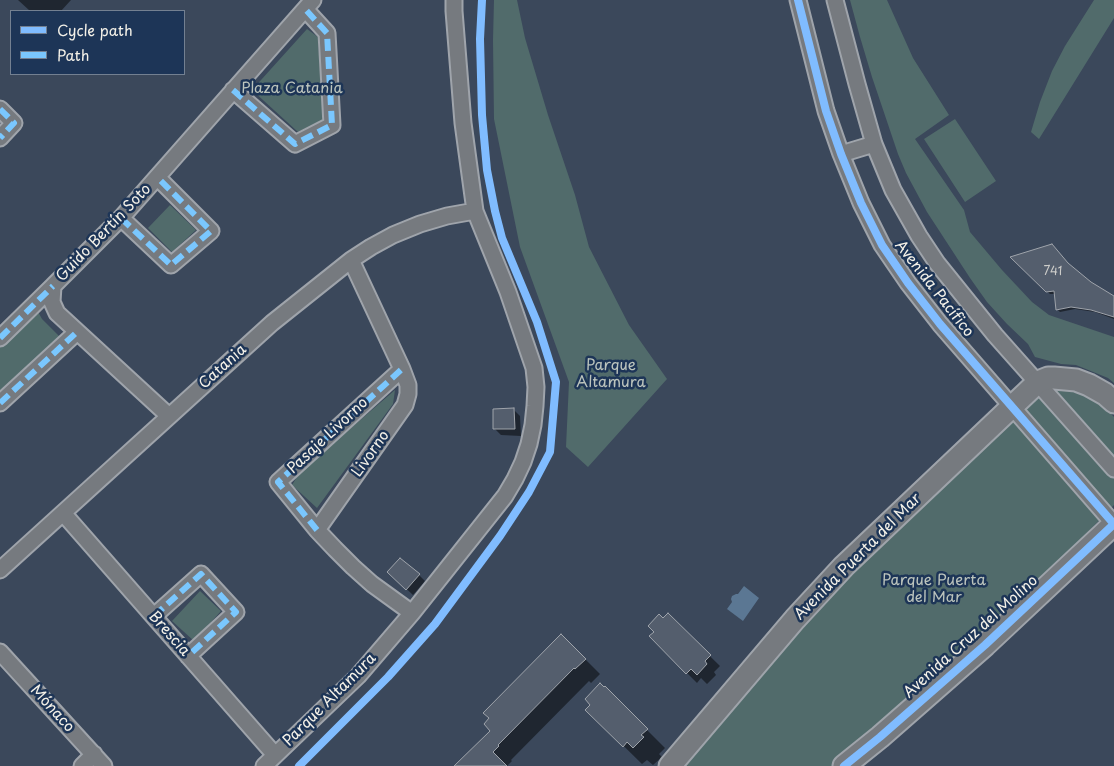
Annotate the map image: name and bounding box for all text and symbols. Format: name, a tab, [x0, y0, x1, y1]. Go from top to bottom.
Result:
legend	[10, 10, 185, 75]
text: Cycle path	[57, 18, 133, 41]
text: Path	[57, 43, 89, 66]
park label: Plaza Catania	[241, 80, 343, 98]
street label: Guido Bertín Soto	[53, 180, 155, 286]
street label: Avenida Pacífico	[891, 237, 977, 341]
house number: 741	[1044, 265, 1062, 279]
street label: Catania	[195, 341, 251, 393]
park label: Parque Altamura	[576, 357, 646, 392]
street label: Pasaje Livorno	[284, 394, 372, 478]
street label: Livorno	[349, 427, 393, 481]
street label: Avenida Puerta del Mar	[791, 490, 925, 624]
park label: Parque Puerta del Mar	[882, 572, 986, 607]
street label: Avenida Cruz del Molino	[900, 572, 1042, 702]
street label: Brescia	[145, 608, 193, 660]
street label: Parque Altamura	[280, 650, 380, 750]
street label: Mónaco	[26, 682, 78, 736]

